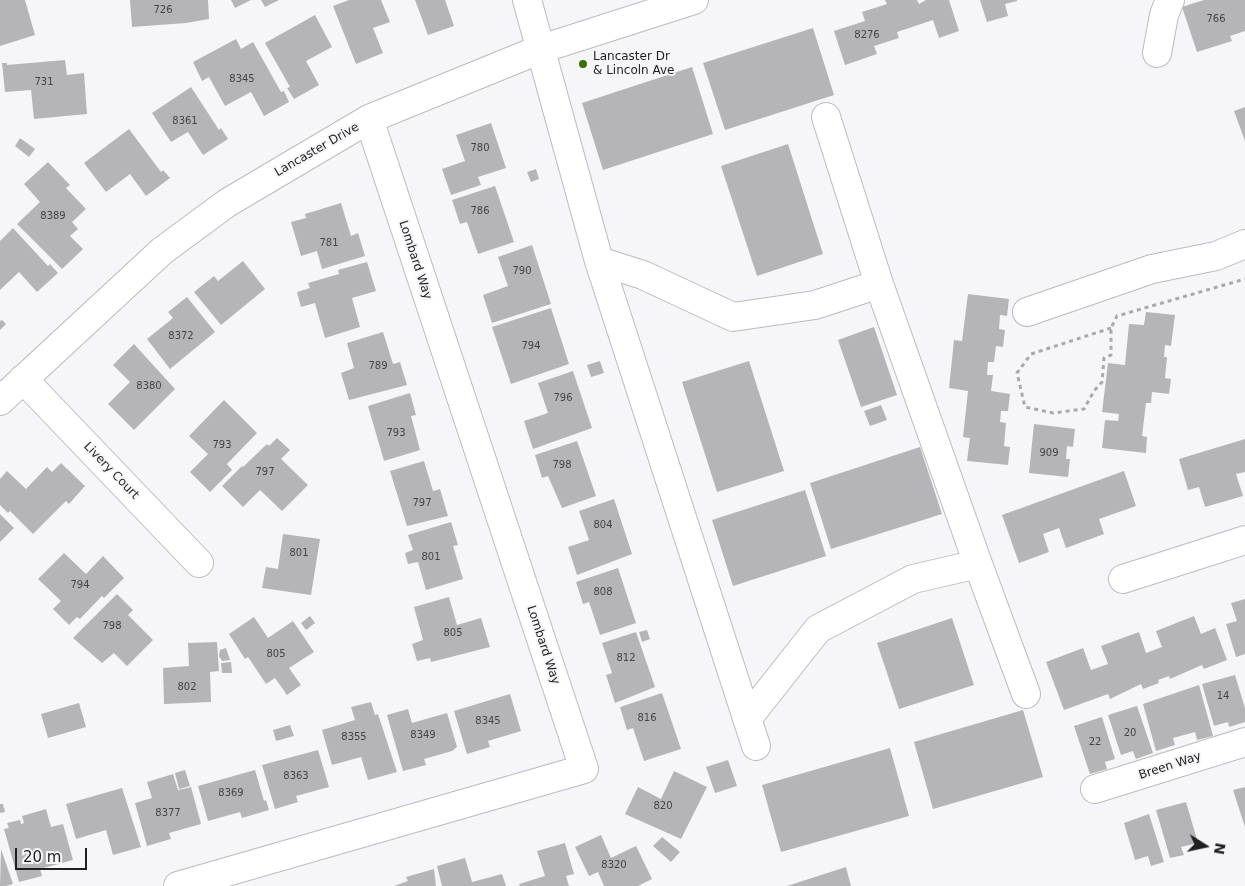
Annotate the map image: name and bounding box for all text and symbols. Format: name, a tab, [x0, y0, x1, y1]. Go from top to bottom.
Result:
house number: 726	[153, 4, 173, 16]
house number: 766	[1206, 13, 1226, 25]
house number: 8276	[854, 29, 880, 41]
place label: Lancaster Dr & Lincoln Ave	[593, 50, 674, 78]
marker: Lancaster Dr & Lincoln Ave	[577, 58, 589, 70]
house number: 8345	[229, 73, 255, 85]
house number: 731	[34, 76, 54, 88]
house number: 8361	[172, 115, 198, 127]
street label: Lancaster Drive	[272, 120, 362, 180]
house number: 780	[470, 142, 490, 154]
house number: 786	[470, 205, 490, 217]
house number: 8389	[40, 210, 66, 222]
street label: Lombard Way	[395, 219, 435, 301]
house number: 781	[319, 237, 339, 249]
house number: 790	[512, 265, 532, 277]
house number: 8372	[168, 330, 194, 342]
house number: 794	[521, 340, 541, 352]
house number: 789	[368, 360, 388, 372]
house number: 8380	[136, 380, 162, 392]
house number: 796	[553, 392, 573, 404]
house number: 793	[386, 427, 406, 439]
house number: 793	[212, 439, 232, 451]
street label: Livery Court	[80, 440, 142, 502]
house number: 909	[1039, 447, 1059, 459]
house number: 798	[552, 459, 572, 471]
house number: 797	[255, 466, 275, 478]
house number: 797	[412, 497, 432, 509]
house number: 804	[593, 519, 613, 531]
house number: 801	[289, 547, 309, 559]
house number: 801	[421, 551, 441, 563]
house number: 794	[70, 579, 90, 591]
house number: 808	[593, 586, 613, 598]
street label: Lombard Way	[523, 604, 563, 686]
house number: 798	[102, 620, 122, 632]
house number: 805	[443, 627, 463, 639]
house number: 805	[266, 648, 286, 660]
house number: 812	[616, 652, 636, 664]
house number: 802	[177, 681, 197, 693]
house number: 14	[1217, 690, 1229, 702]
house number: 816	[637, 712, 657, 724]
house number: 8345	[475, 715, 501, 727]
house number: 20	[1124, 727, 1136, 739]
house number: 8349	[410, 729, 436, 741]
house number: 8355	[341, 731, 367, 743]
house number: 22	[1089, 736, 1101, 748]
street label: Breen Way	[1137, 749, 1203, 783]
house number: 8363	[283, 770, 309, 782]
house number: 8369	[218, 787, 244, 799]
house number: 820	[653, 800, 673, 812]
house number: 8377	[155, 807, 181, 819]
north arrow	[1180, 821, 1230, 871]
scale bar	[18, 838, 90, 870]
text: N	[1211, 841, 1229, 856]
text: 20 m	[23, 848, 61, 866]
house number: 8320	[601, 859, 627, 871]

